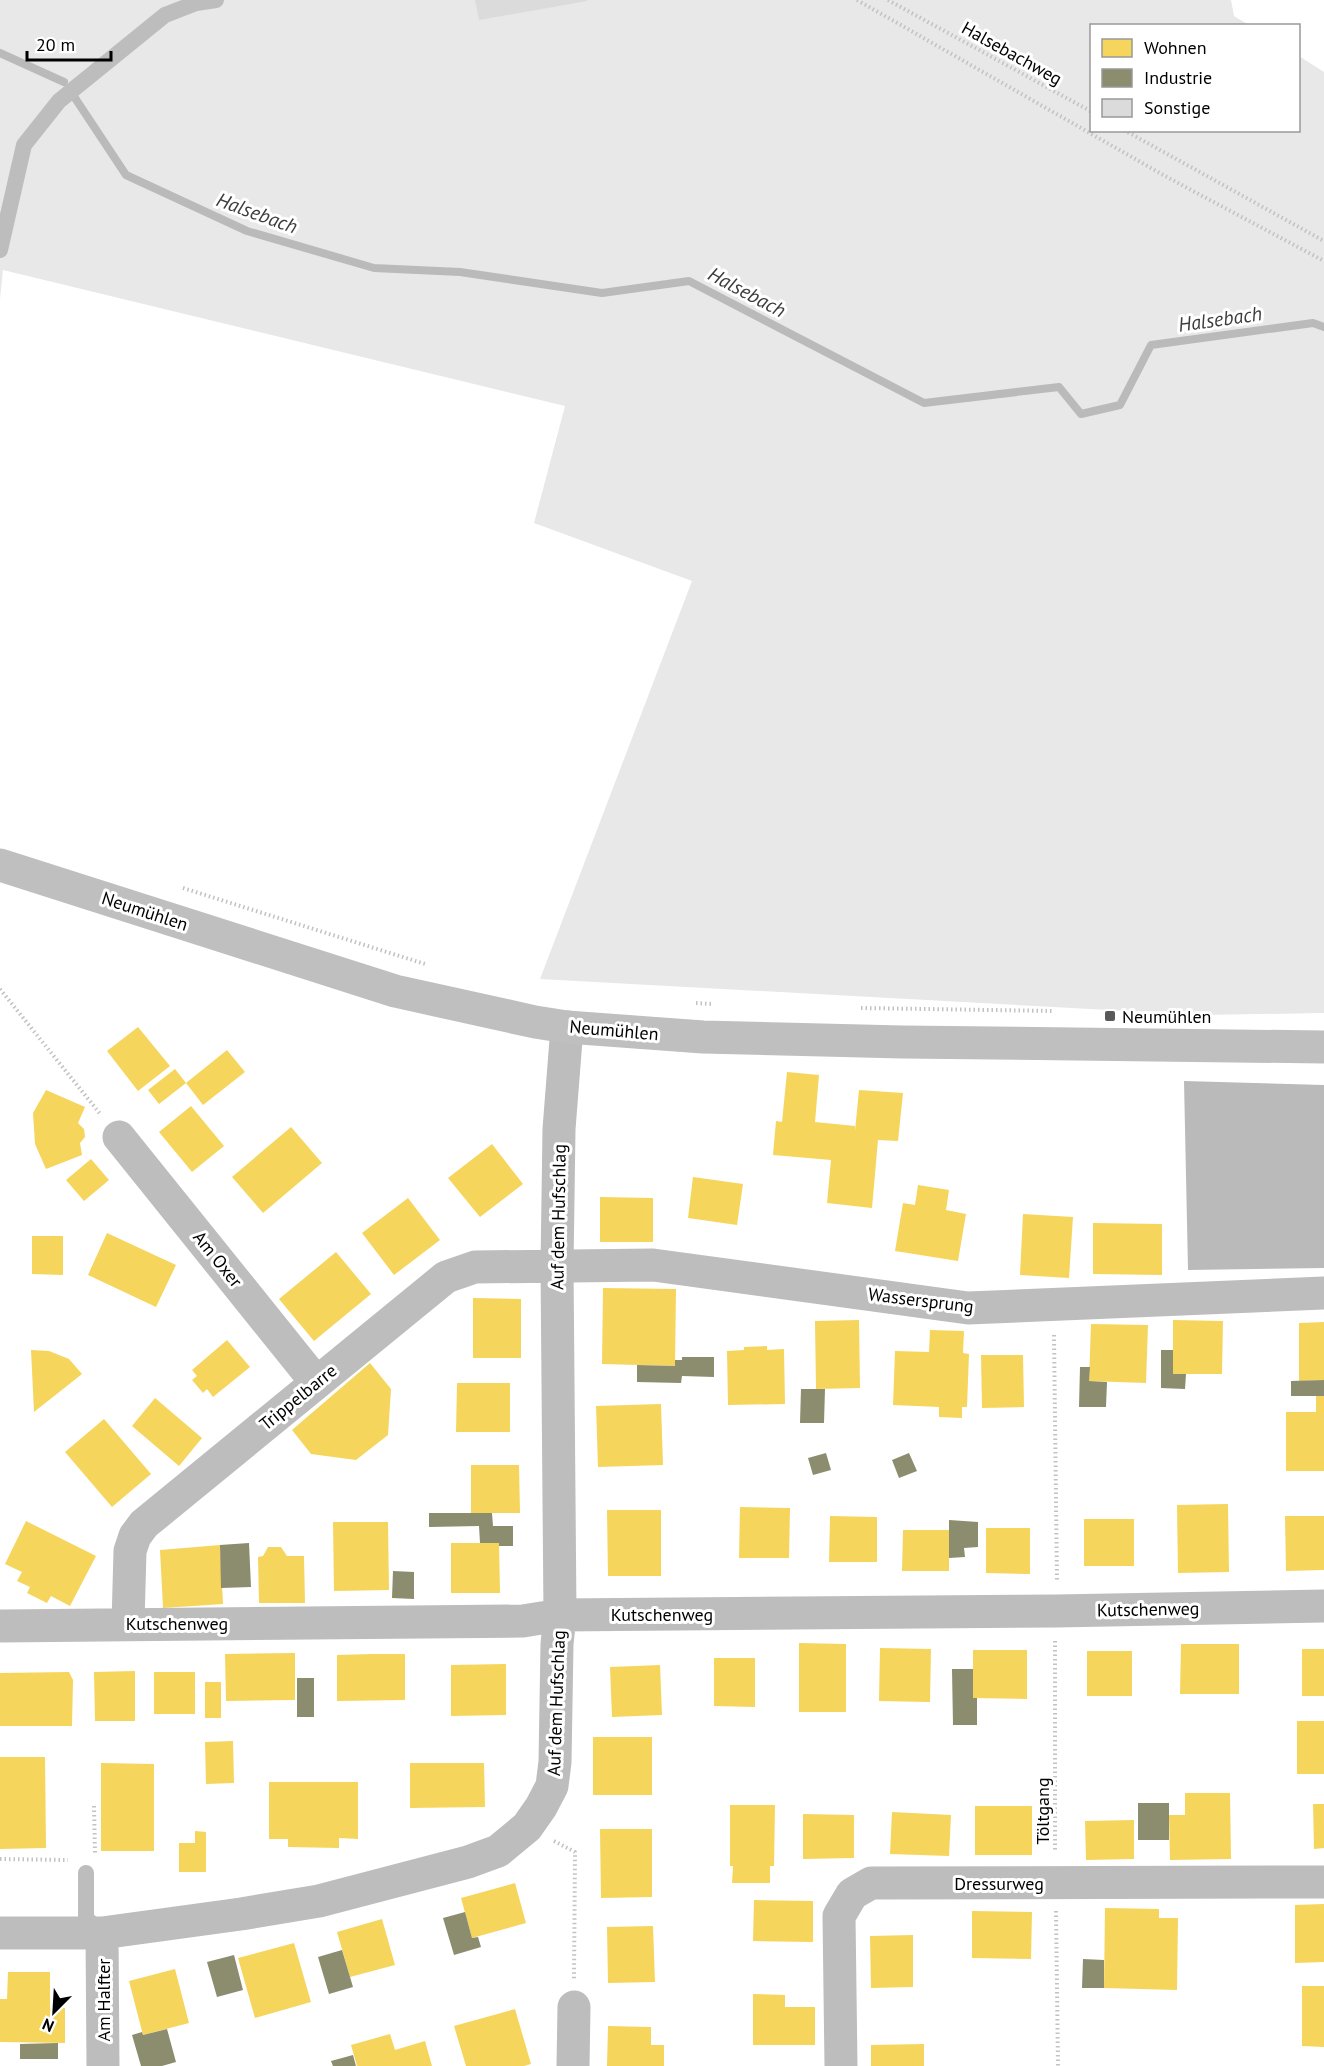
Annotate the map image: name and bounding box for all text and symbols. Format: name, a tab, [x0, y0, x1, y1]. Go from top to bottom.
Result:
street label: Halsebachweg	[958, 16, 1066, 90]
scale bar	[27, 24, 111, 62]
legend	[1090, 24, 1300, 132]
text: 20 m	[36, 33, 75, 56]
text: Wohnen	[1144, 36, 1206, 59]
text: Industrie	[1144, 66, 1212, 89]
text: Sonstige	[1144, 96, 1210, 119]
water label: Halsebach	[213, 186, 301, 240]
water label: Halsebach	[704, 261, 790, 323]
water label: Halsebach	[1176, 300, 1264, 338]
street label: Neumühlen	[99, 886, 191, 936]
place label: Neumühlen	[1122, 1005, 1211, 1028]
marker: Neumühlen	[1103, 1009, 1117, 1023]
street label: Neumühlen	[568, 1015, 660, 1045]
street label: Auf dem Hufschlag	[545, 1144, 571, 1290]
street label: Am Oxer	[188, 1226, 248, 1292]
street label: Wassersprung	[867, 1282, 975, 1318]
street label: Trippelbarre	[255, 1359, 341, 1435]
street label: Kutschenweg	[1097, 1597, 1199, 1621]
street label: Kutschenweg	[611, 1603, 713, 1626]
street label: Kutschenweg	[126, 1612, 228, 1635]
street label: Auf dem Hufschlag	[542, 1630, 570, 1776]
street label: Töltgang	[1031, 1777, 1054, 1845]
street label: Dressurweg	[954, 1872, 1044, 1895]
street label: Am Halfter	[92, 1959, 115, 2041]
north arrow	[24, 1982, 84, 2042]
text: N	[39, 2014, 57, 2037]

